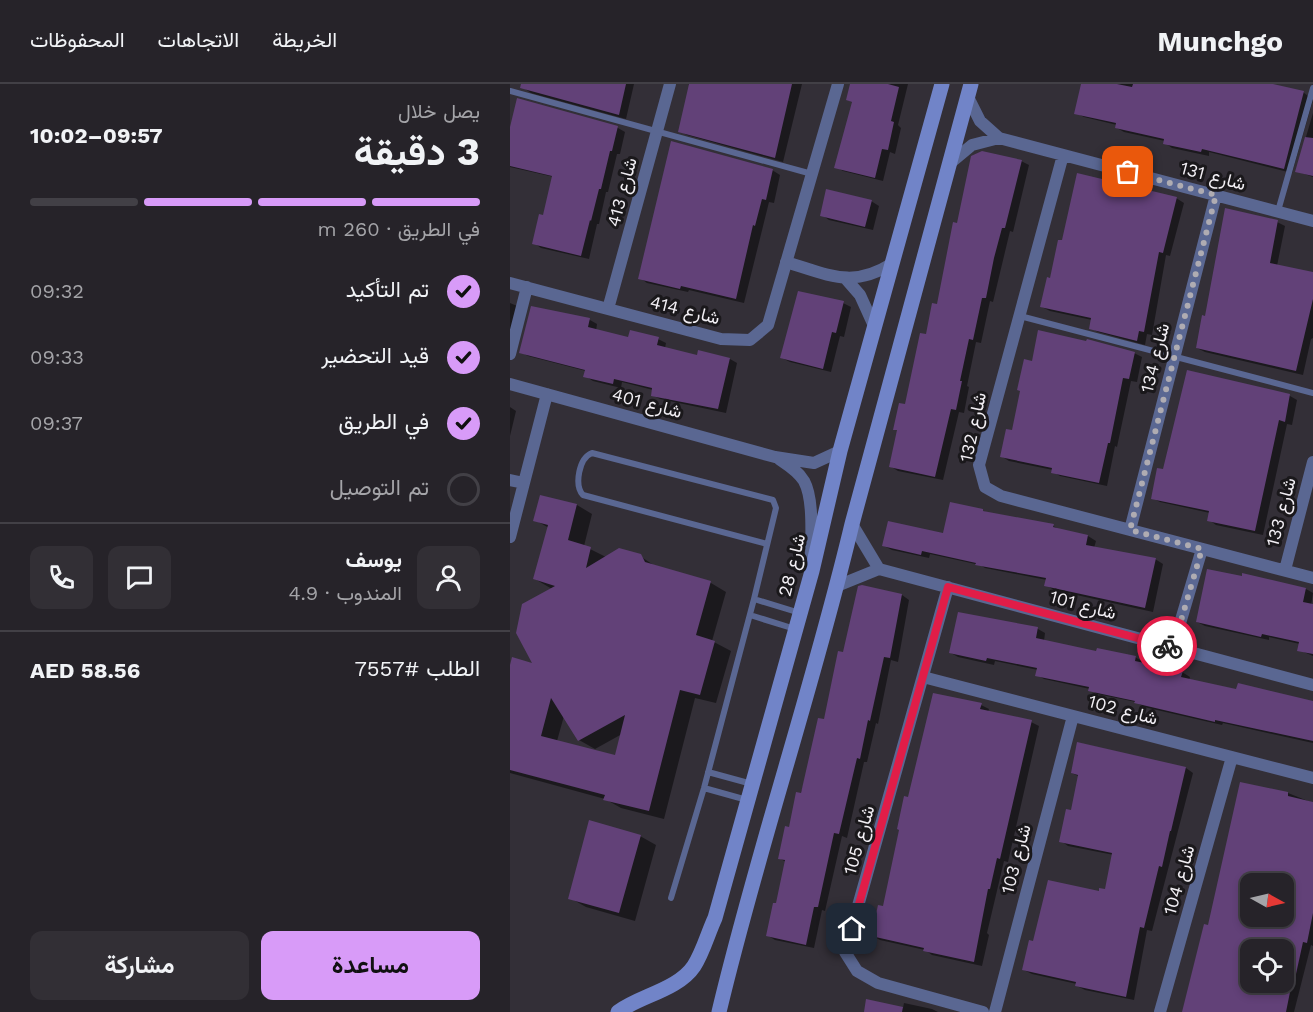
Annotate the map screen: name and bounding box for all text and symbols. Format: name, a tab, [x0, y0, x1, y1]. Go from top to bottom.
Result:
text: Munchgo	[1157, 25, 1283, 58]
text: المحفوظات	[30, 27, 125, 52]
text: الاتجاهات	[158, 27, 239, 52]
text: الخريطة	[272, 27, 337, 52]
text: يصل خلال	[398, 99, 480, 123]
text: 09:57–10:02	[30, 123, 163, 148]
text: 3 دقيقة	[354, 129, 480, 174]
pin	[1102, 146, 1153, 197]
street label: شارع 413	[602, 155, 643, 229]
icon: bag	[1111, 155, 1144, 188]
street label: شارع 131	[1178, 157, 1248, 196]
text: في الطريق · 260 m	[317, 217, 480, 241]
icon: check	[447, 275, 480, 308]
text: تم التأكيد	[346, 277, 429, 302]
text: 09:32	[30, 279, 84, 303]
street label: شارع 414	[648, 291, 722, 330]
street label: شارع 134	[1136, 321, 1175, 395]
icon: check	[447, 341, 480, 374]
text: قيد التحضير	[321, 343, 429, 368]
text: 09:33	[30, 345, 84, 369]
street label: شارع 401	[609, 383, 684, 424]
street label: شارع 132	[955, 390, 992, 464]
icon: check	[447, 407, 480, 440]
text: في الطريق	[339, 409, 429, 434]
text: 09:37	[30, 411, 83, 435]
text: تم التوصيل	[330, 475, 429, 500]
street label: شارع 133	[1261, 475, 1302, 549]
street label: شارع 28	[774, 531, 811, 599]
button: phone	[30, 546, 93, 609]
button: chat	[108, 546, 171, 609]
button: person	[417, 546, 480, 609]
text: يوسف	[346, 547, 402, 572]
text: المندوب · 4.9	[289, 581, 402, 605]
street label: شارع 101	[1047, 586, 1118, 625]
courier	[1137, 616, 1197, 676]
icon: bike	[1151, 630, 1184, 663]
text: الطلب #7557	[354, 656, 480, 681]
text: AED 58.56	[30, 658, 140, 683]
street label: شارع 102	[1086, 690, 1160, 731]
street label: شارع 105	[839, 803, 880, 877]
street label: شارع 103	[996, 822, 1037, 896]
street label: شارع 104	[1159, 843, 1200, 918]
north arrow	[1240, 873, 1294, 927]
map controls	[1240, 873, 1294, 993]
pin	[826, 903, 877, 954]
icon: home	[835, 912, 868, 945]
button: مشاركة	[30, 931, 249, 1000]
button: مساعدة	[261, 931, 480, 1000]
button: locate	[1240, 939, 1294, 993]

